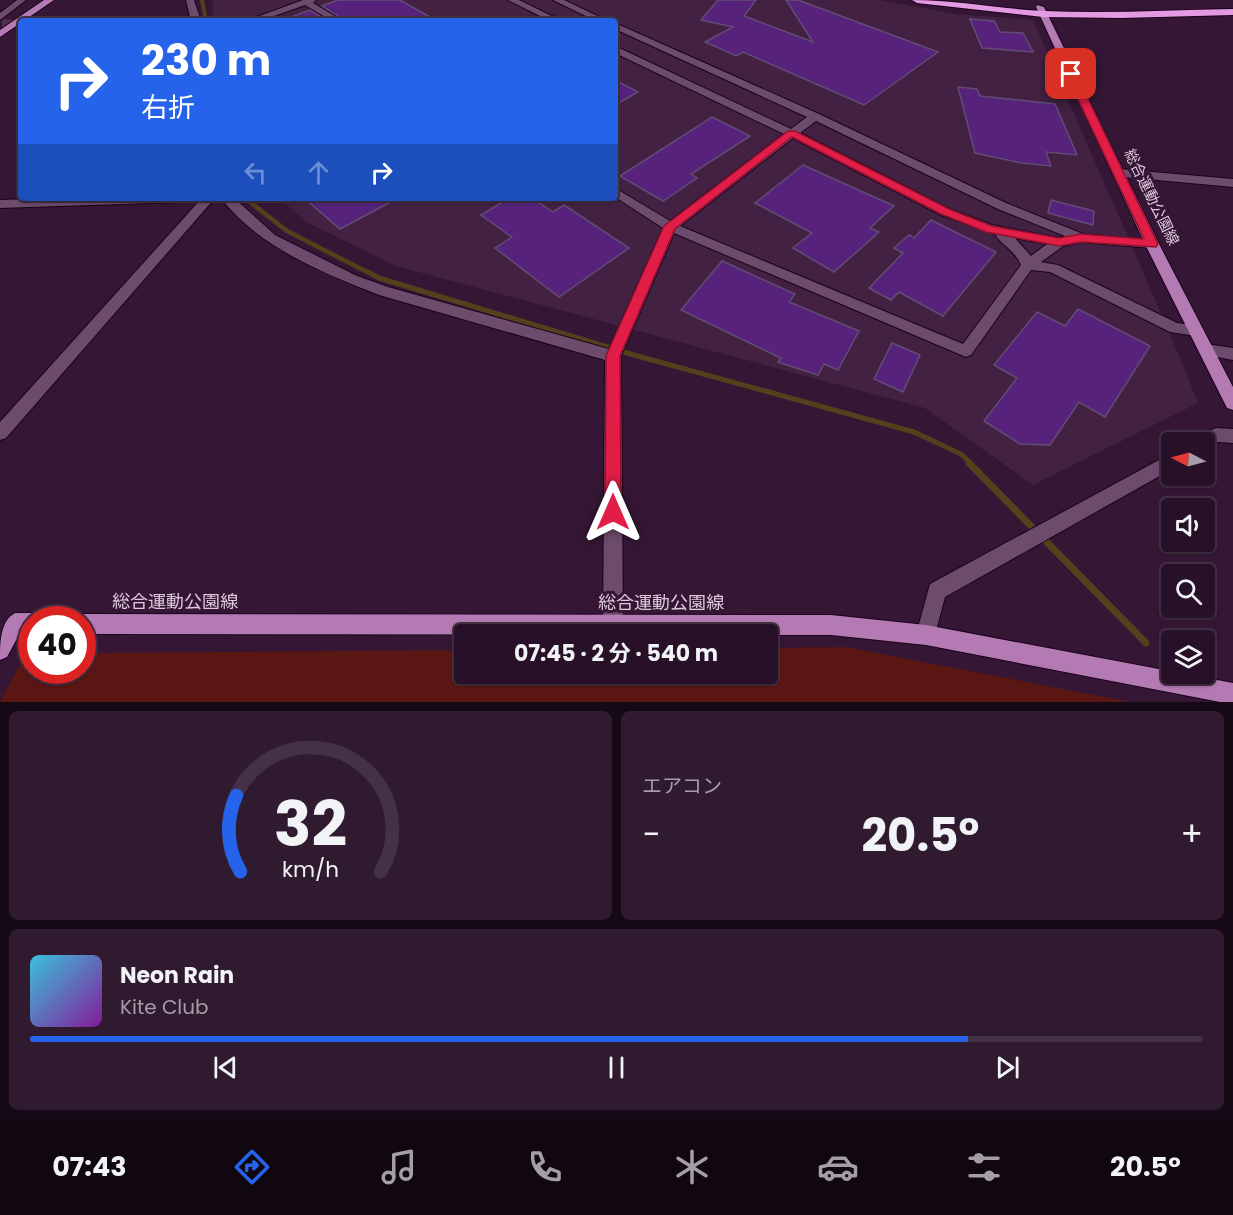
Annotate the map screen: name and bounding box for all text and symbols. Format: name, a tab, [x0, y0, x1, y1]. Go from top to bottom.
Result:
text: 230 m	[141, 31, 271, 90]
icon: right	[42, 42, 120, 120]
pin	[1045, 48, 1096, 99]
icon: arrive	[1054, 57, 1087, 90]
text: 右折	[141, 89, 195, 126]
street label: 総合運動公園線	[1120, 145, 1184, 249]
icon: left	[239, 156, 272, 189]
icon: ahead	[302, 156, 335, 189]
icon: right	[365, 156, 398, 189]
north arrow	[1161, 432, 1215, 486]
map controls	[1161, 432, 1215, 684]
position arrow	[581, 480, 645, 544]
button: sound	[1161, 498, 1215, 552]
button: search	[1161, 564, 1215, 618]
street label: 総合運動公園線	[112, 589, 238, 614]
street label: 総合運動公園線	[598, 590, 724, 615]
speed limit sign: 40	[18, 606, 96, 684]
button: layers	[1161, 630, 1215, 684]
text: 07:45 · 2 分 · 540 m	[514, 638, 718, 669]
text: エアコン	[642, 772, 722, 800]
text: 32	[274, 780, 347, 868]
text: 20.5°	[861, 804, 979, 867]
text: −	[642, 811, 660, 858]
text: +	[1180, 811, 1203, 858]
text: km/h	[282, 855, 339, 886]
text: Neon Rain	[120, 960, 234, 991]
text: Kite Club	[120, 993, 209, 1021]
icon: previous	[209, 1051, 242, 1084]
icon: pause	[600, 1051, 633, 1084]
icon: next	[991, 1051, 1024, 1084]
icon: directions	[231, 1146, 273, 1188]
icon: music	[378, 1146, 420, 1188]
icon: phone	[524, 1146, 566, 1188]
icon: climate	[671, 1146, 713, 1188]
icon: car	[817, 1146, 859, 1188]
icon: filters	[963, 1146, 1005, 1188]
text: 07:43	[52, 1148, 127, 1185]
text: 20.5°	[1110, 1148, 1181, 1185]

